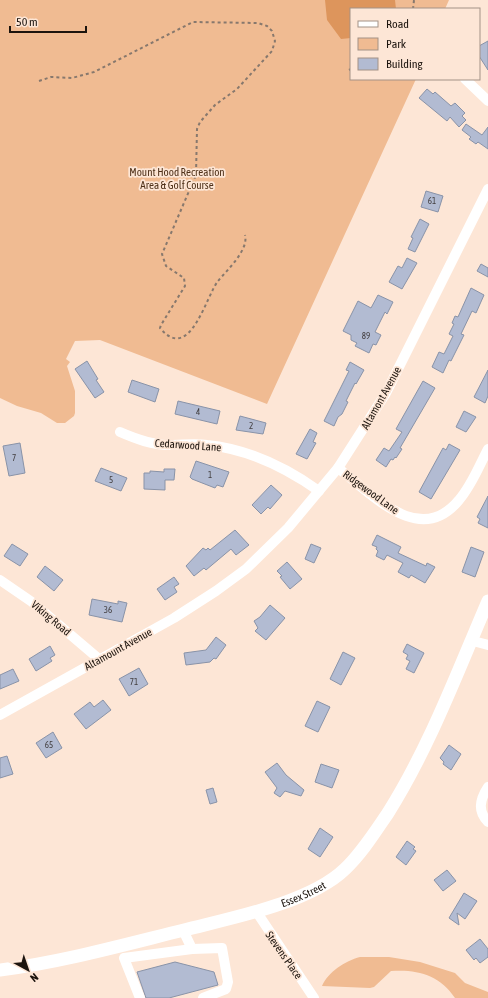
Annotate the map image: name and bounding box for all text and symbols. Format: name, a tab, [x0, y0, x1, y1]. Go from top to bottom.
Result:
scale bar	[10, 8, 86, 34]
legend	[350, 8, 480, 80]
text: 50 m	[16, 15, 38, 29]
text: Road	[386, 17, 409, 31]
text: Park	[386, 37, 407, 51]
text: Building	[386, 57, 424, 71]
park label: Mount Hood Recreation Area & Golf Course	[129, 166, 225, 191]
house number: 61	[428, 196, 436, 206]
house number: 89	[362, 331, 370, 341]
street label: Altamont Avenue	[359, 364, 403, 432]
house number: 4	[196, 407, 200, 417]
house number: 2	[249, 421, 253, 431]
street label: Cedarwood Lane	[154, 437, 222, 453]
house number: 7	[12, 453, 16, 463]
street label: Ridgewood Lane	[341, 468, 401, 516]
house number: 1	[208, 470, 212, 480]
house number: 5	[109, 475, 113, 485]
street label: Viking Road	[29, 598, 73, 638]
house number: 36	[104, 605, 112, 615]
street label: Altamount Avenue	[82, 625, 154, 673]
house number: 71	[130, 677, 138, 687]
house number: 65	[45, 740, 53, 750]
street label: Essex Street	[279, 879, 328, 909]
street label: Stevens Place	[263, 929, 305, 981]
north arrow	[8, 950, 48, 990]
text: N	[28, 971, 41, 984]

